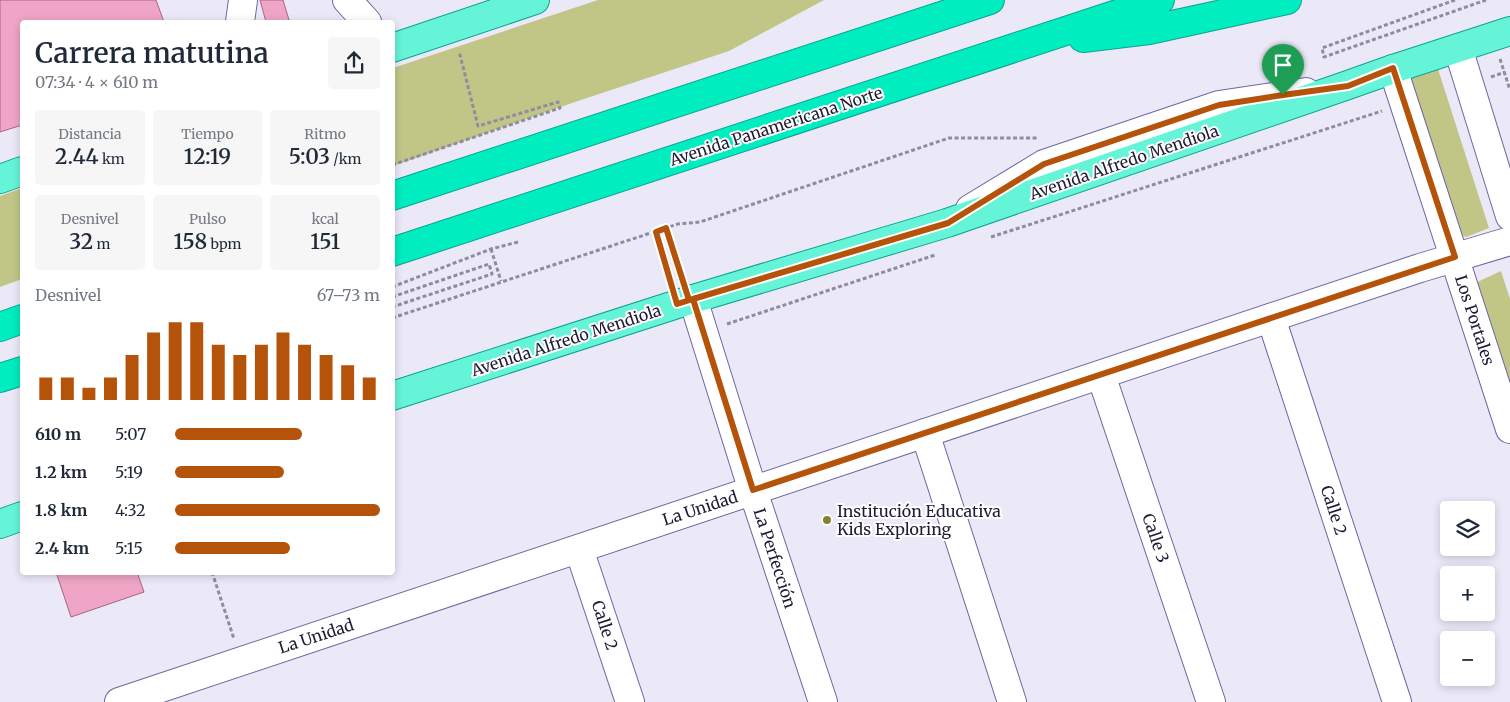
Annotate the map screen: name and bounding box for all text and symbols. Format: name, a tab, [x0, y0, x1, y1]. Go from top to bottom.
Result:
text: Carrera matutina	[35, 35, 269, 71]
button: share	[328, 37, 380, 89]
pin	[1262, 44, 1304, 95]
icon: arrive	[1269, 51, 1297, 79]
text: 07:34 · 4 × 610 m	[35, 72, 158, 92]
street label: Avenida Panamericana Norte	[666, 82, 885, 170]
street label: Avenida Alfredo Mendiola	[1026, 120, 1222, 204]
text: Distancia	[58, 125, 121, 143]
text: Tiempo	[181, 125, 234, 143]
text: Ritmo	[304, 125, 346, 143]
text: 2.44	[55, 143, 99, 170]
text: 12:19	[184, 143, 231, 170]
text: 5:03	[289, 143, 330, 170]
text: km	[99, 150, 125, 168]
text: /km	[330, 150, 361, 168]
text: Desnivel	[61, 210, 119, 228]
text: Pulso	[189, 210, 226, 228]
text: kcal	[311, 210, 339, 228]
text: 32	[69, 228, 93, 255]
text: 158	[174, 228, 207, 255]
text: 151	[310, 228, 340, 255]
text: m	[93, 235, 110, 253]
text: bpm	[207, 235, 241, 253]
street label: Los Portales	[1451, 272, 1499, 368]
text: Desnivel	[35, 285, 101, 305]
text: 67–73 m	[317, 285, 380, 305]
street label: Avenida Alfredo Mendiola	[468, 300, 664, 380]
text: 610 m	[35, 424, 81, 444]
text: 5:07	[115, 424, 146, 444]
text: 1.2 km	[35, 462, 87, 482]
text: 5:19	[115, 462, 143, 482]
street label: Calle 2	[1317, 483, 1351, 537]
street label: La Unidad	[660, 486, 741, 530]
text: 1.8 km	[35, 500, 87, 520]
text: 4:32	[115, 500, 146, 520]
place label: Institución Educativa Kids Exploring	[837, 501, 1001, 539]
map controls	[1440, 501, 1495, 686]
button: layers	[1440, 501, 1495, 556]
street label: La Perfección	[749, 505, 801, 611]
street label: Calle 3	[1138, 511, 1174, 565]
marker: Institución Educativa Kids Exploring	[821, 514, 833, 526]
text: 2.4 km	[35, 538, 89, 558]
text: 5:15	[115, 538, 143, 558]
button: +	[1440, 566, 1495, 621]
street label: Calle 2	[588, 598, 622, 652]
street label: La Unidad	[276, 614, 357, 658]
button: −	[1440, 631, 1495, 686]

